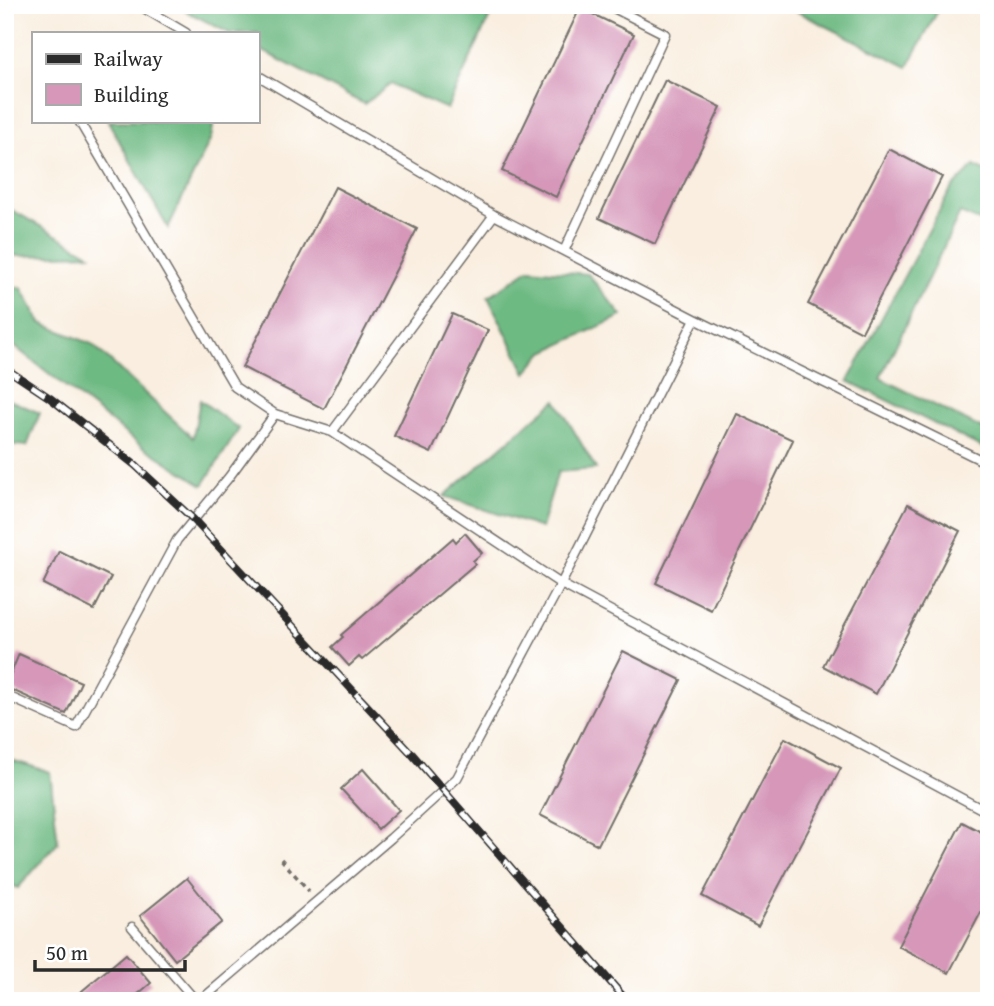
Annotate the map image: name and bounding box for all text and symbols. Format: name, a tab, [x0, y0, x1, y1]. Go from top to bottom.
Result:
legend	[32, 32, 259, 122]
text: Railway	[94, 43, 163, 74]
text: Building	[94, 79, 169, 110]
scale bar	[35, 929, 186, 973]
text: 50 m	[46, 937, 88, 968]

